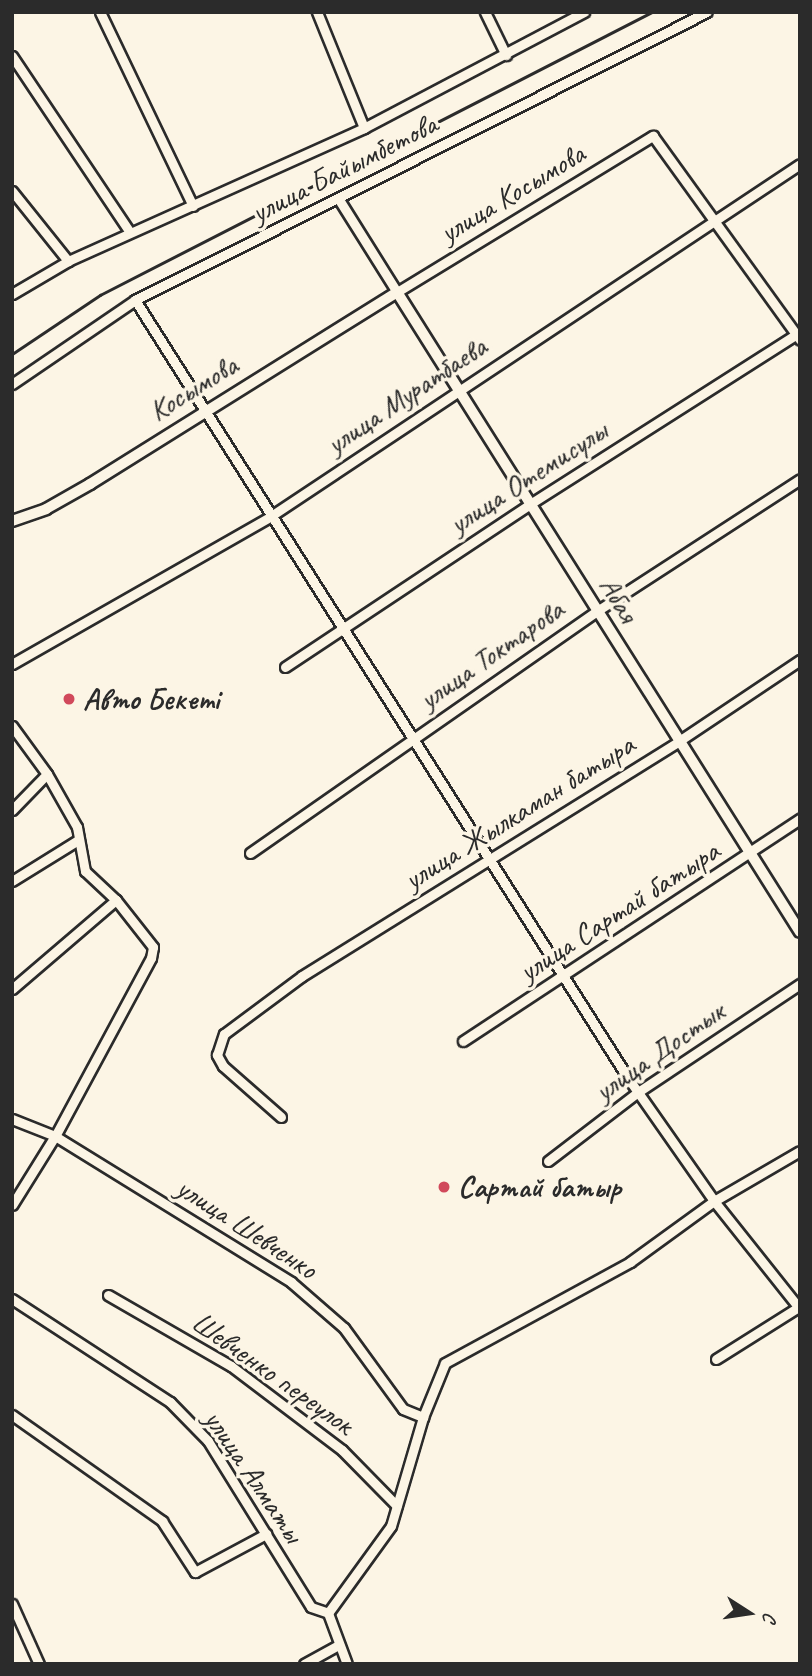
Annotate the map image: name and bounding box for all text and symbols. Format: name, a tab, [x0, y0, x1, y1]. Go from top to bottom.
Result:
street label: улица Байымбетова	[245, 106, 443, 230]
street label: улица Косымова	[433, 136, 591, 250]
street label: улица Муратбаева	[318, 327, 494, 463]
street label: Косымова	[142, 347, 244, 429]
street label: улица Отемисулы	[441, 412, 615, 542]
street label: Абая	[591, 570, 647, 628]
street label: улица Токтарова	[411, 590, 571, 718]
place label: Авто Бекетi	[83, 681, 221, 717]
marker: Авто Бекетi	[61, 691, 77, 707]
street label: улица Жылкаман батыра	[396, 726, 642, 898]
street label: улица Сартай батыра	[511, 832, 727, 990]
street label: улица Достык	[586, 992, 732, 1110]
street label: улица Шевченко	[169, 1169, 325, 1287]
place label: Сартай батыр	[458, 1169, 621, 1205]
marker: Сартай батыр	[436, 1179, 452, 1195]
street label: Шевченко переулок	[186, 1305, 360, 1441]
street label: улица Алматы	[196, 1402, 312, 1550]
north arrow	[714, 1578, 784, 1648]
text: С	[757, 1610, 782, 1624]

